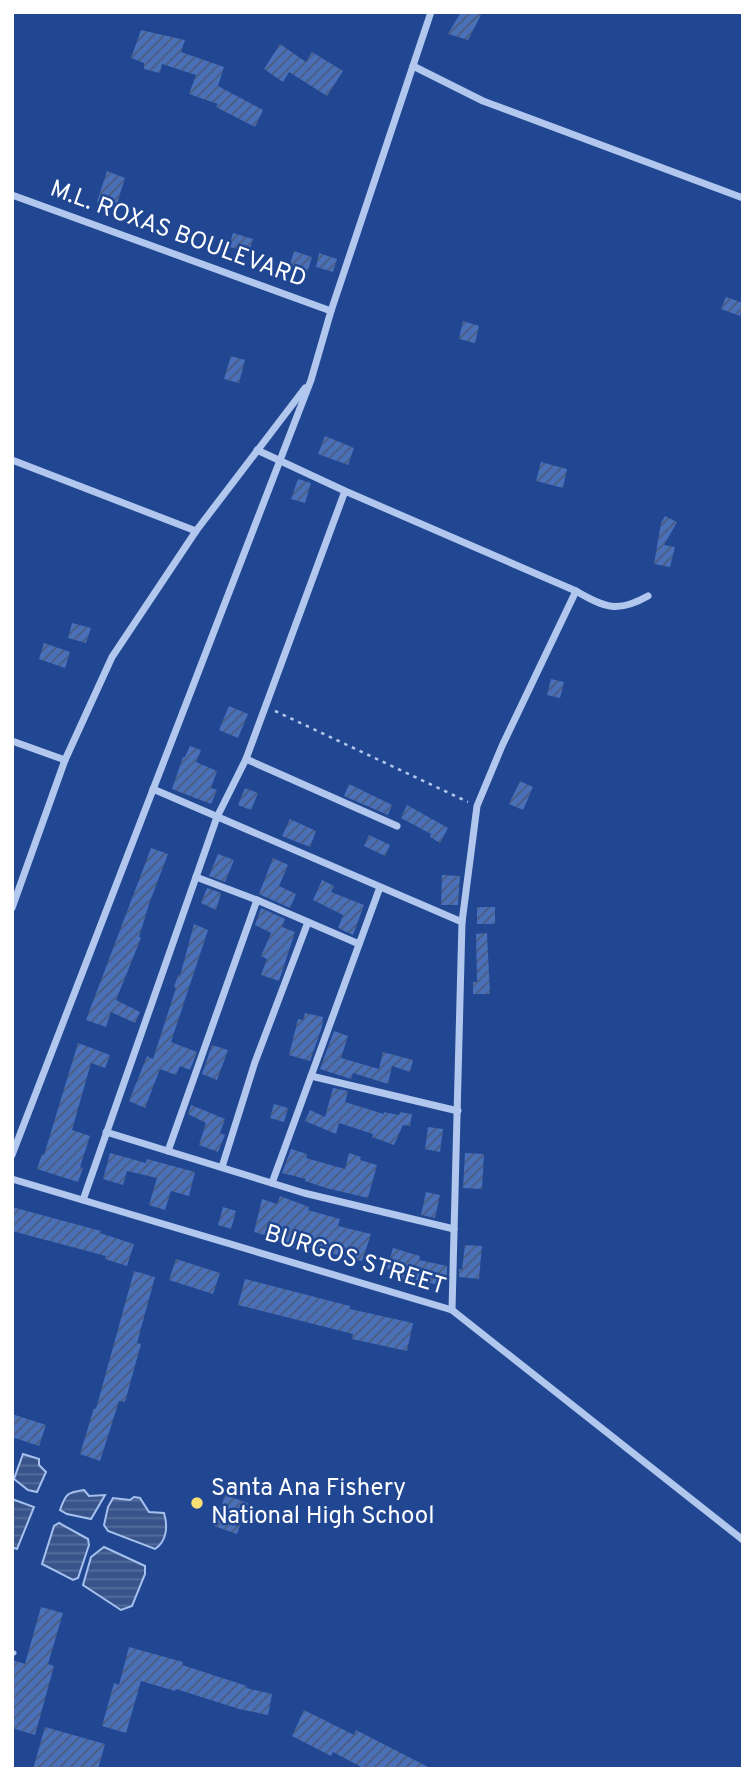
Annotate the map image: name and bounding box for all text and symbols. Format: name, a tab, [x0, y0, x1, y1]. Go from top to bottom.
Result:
street label: M.L. ROXAS BOULEVARD	[46, 175, 310, 295]
street label: BURGOS STREET	[261, 1219, 449, 1303]
place label: Santa Ana Fishery National High School	[211, 1474, 435, 1532]
marker: Santa Ana Fishery National High School	[189, 1495, 205, 1511]

